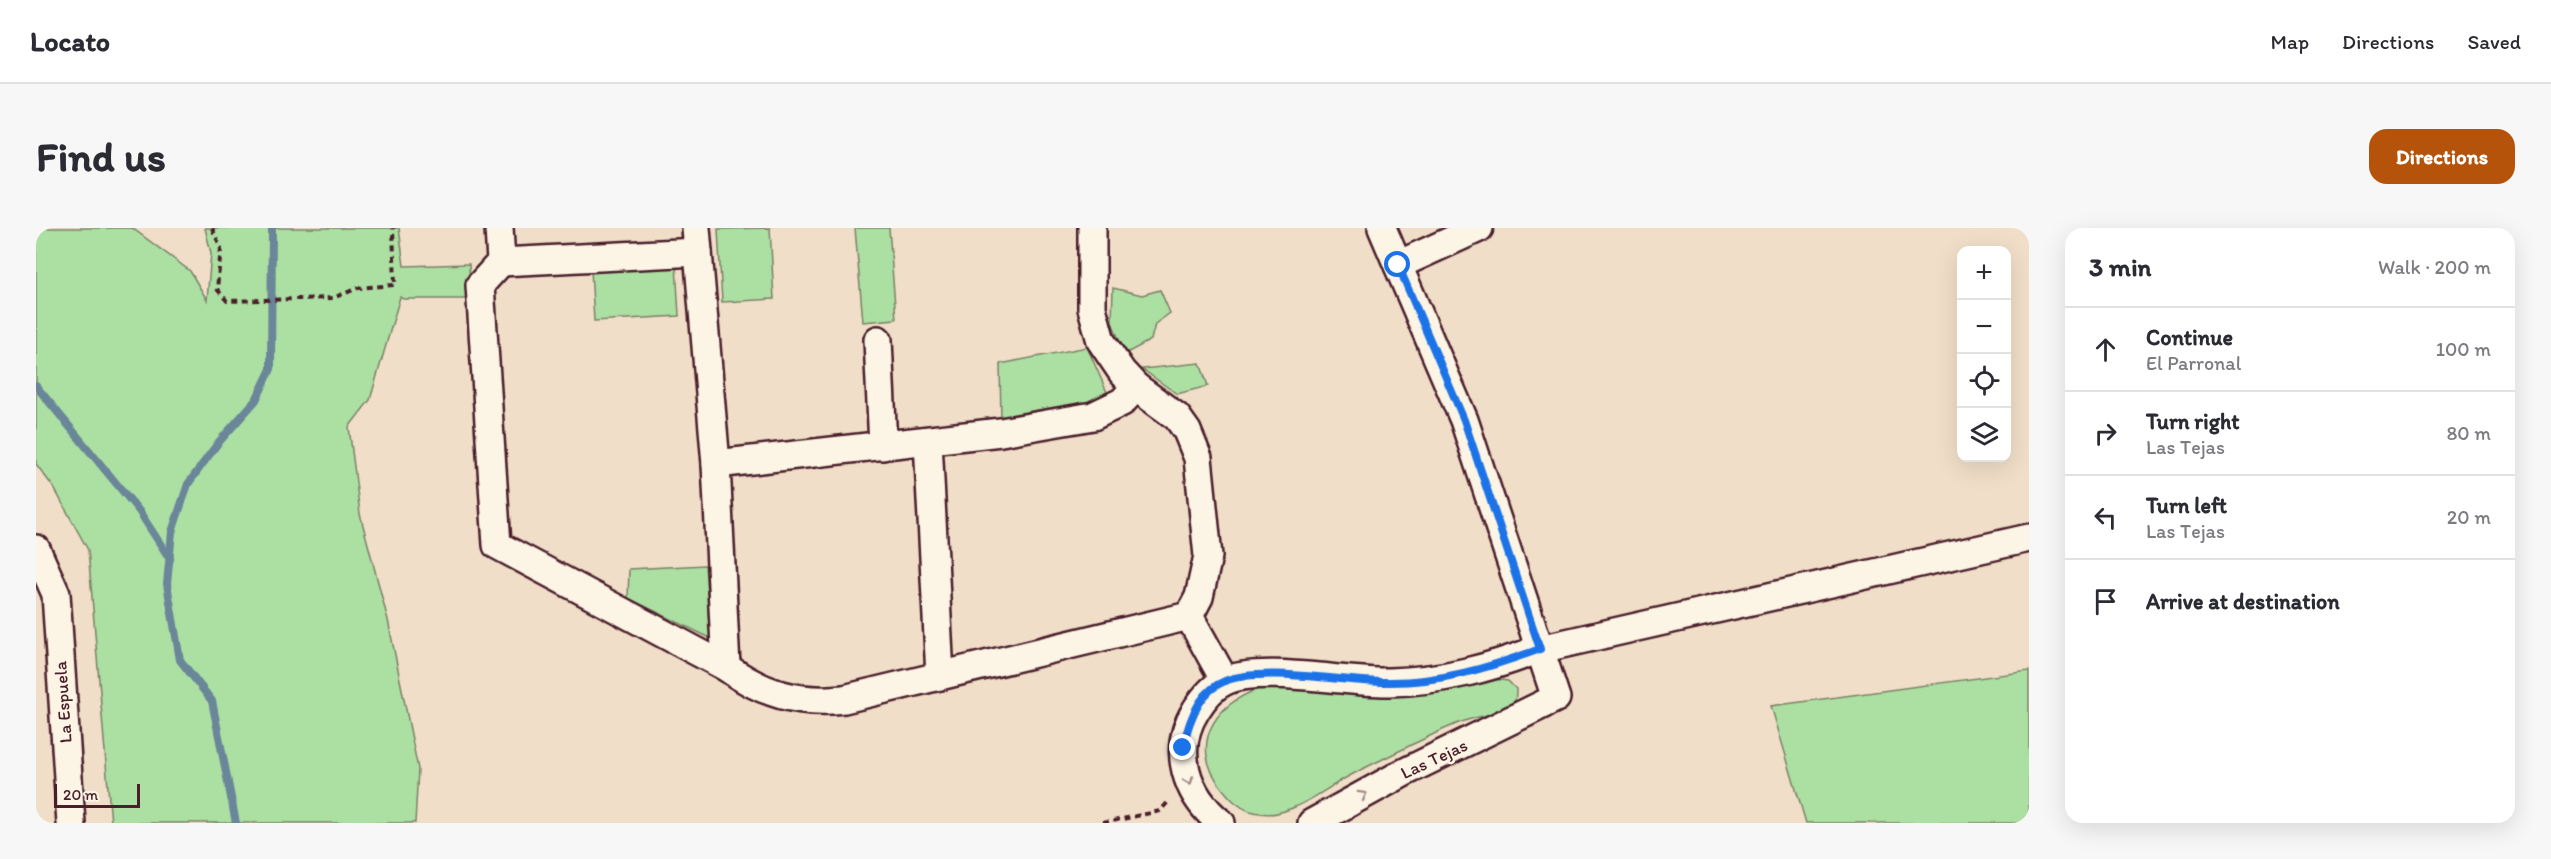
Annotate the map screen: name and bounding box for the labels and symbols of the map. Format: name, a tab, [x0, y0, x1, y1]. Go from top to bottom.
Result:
route start	[1384, 251, 1410, 277]
street label: La Espuela	[49, 660, 77, 744]
route end	[1169, 734, 1195, 760]
street label: Las Tejas	[1397, 734, 1471, 784]
one-way arrow	[1182, 775, 1195, 786]
scale bar	[54, 781, 140, 808]
one-way arrow	[1357, 791, 1368, 802]

